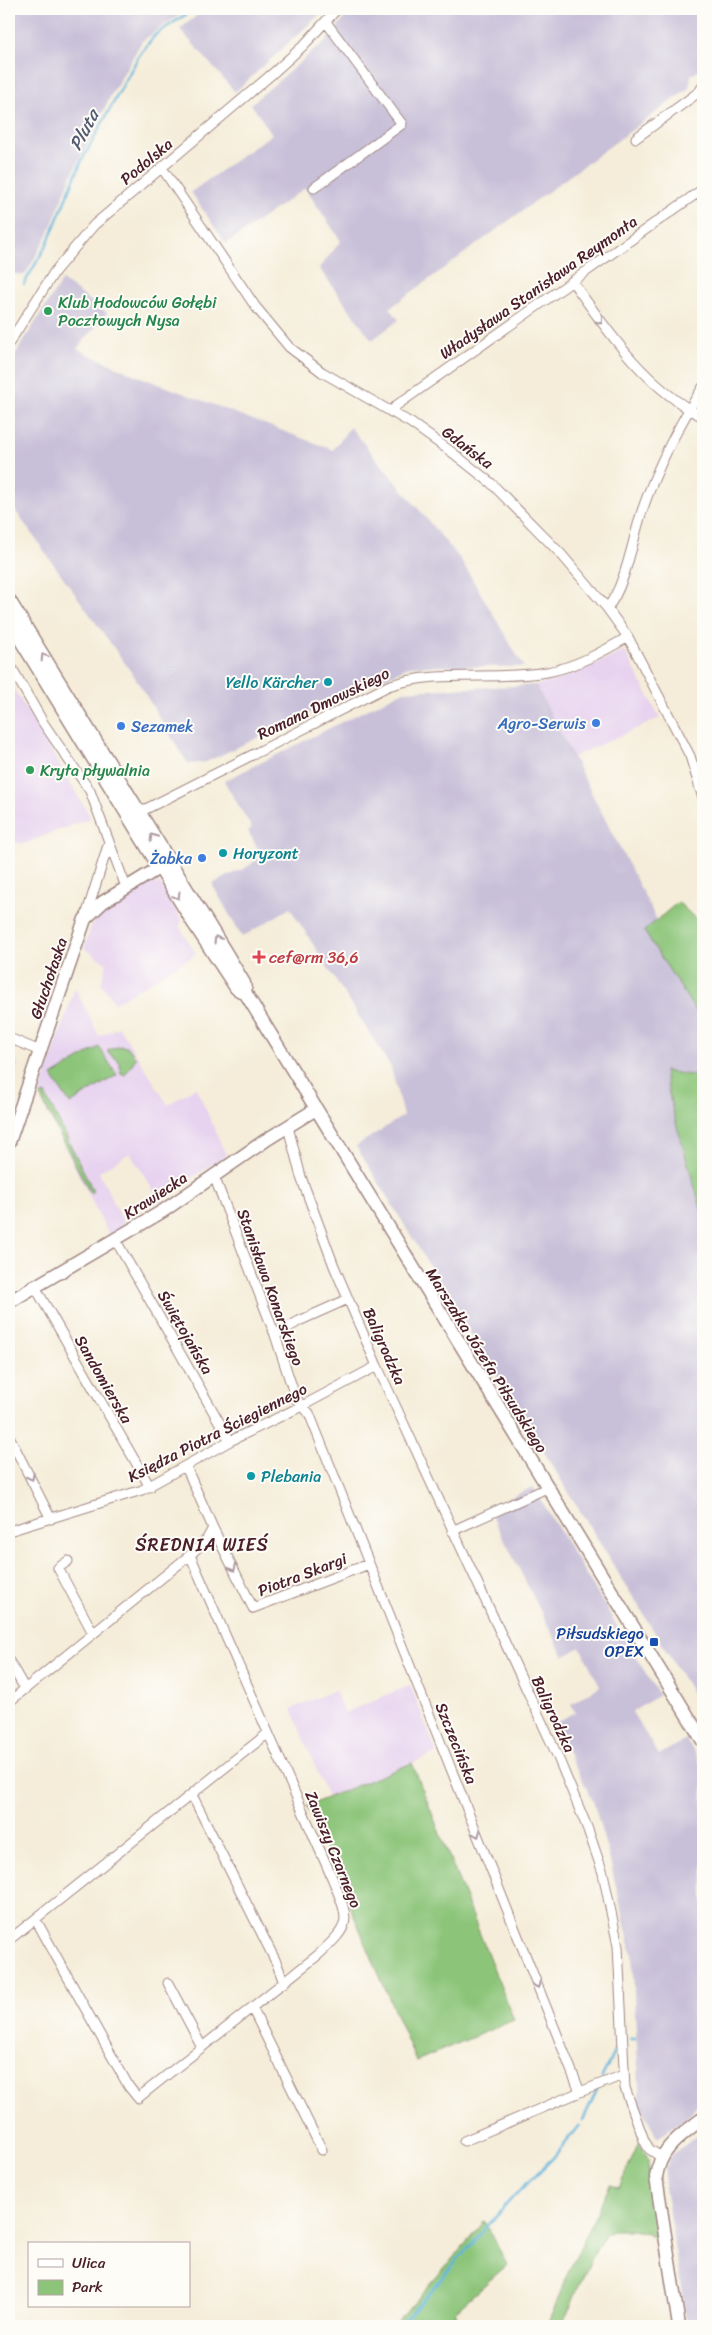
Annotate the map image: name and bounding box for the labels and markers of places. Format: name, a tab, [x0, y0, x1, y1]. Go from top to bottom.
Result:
place label: Klub Hodowców Gołębi Pocztowych Nysa	[58, 288, 217, 335]
marker: Klub Hodowców Gołębi Pocztowych Nysa	[42, 305, 54, 317]
place label: Yello Kärcher	[226, 668, 319, 697]
marker: Yello Kärcher	[322, 676, 334, 688]
place label: Agro-Serwis	[497, 709, 587, 738]
place label: Sezamek	[131, 712, 193, 741]
marker: Agro-Serwis	[590, 717, 602, 729]
marker: Sezamek	[115, 720, 127, 732]
place label: Kryta pływalnia	[40, 756, 150, 785]
marker: Kryta pływalnia	[24, 764, 36, 776]
place label: Horyzont	[233, 839, 299, 868]
place label: Żabka	[150, 844, 193, 873]
marker: Horyzont	[217, 847, 229, 859]
marker: Żabka	[196, 852, 208, 864]
place label: cef@rm 36,6	[269, 943, 359, 972]
marker: cef@rm 36,6	[253, 951, 265, 963]
place label: Plebania	[261, 1462, 321, 1491]
marker: Plebania	[245, 1470, 257, 1482]
place label: Piłsudskiego OPEX	[556, 1619, 644, 1666]
marker: Piłsudskiego OPEX	[648, 1636, 660, 1648]

